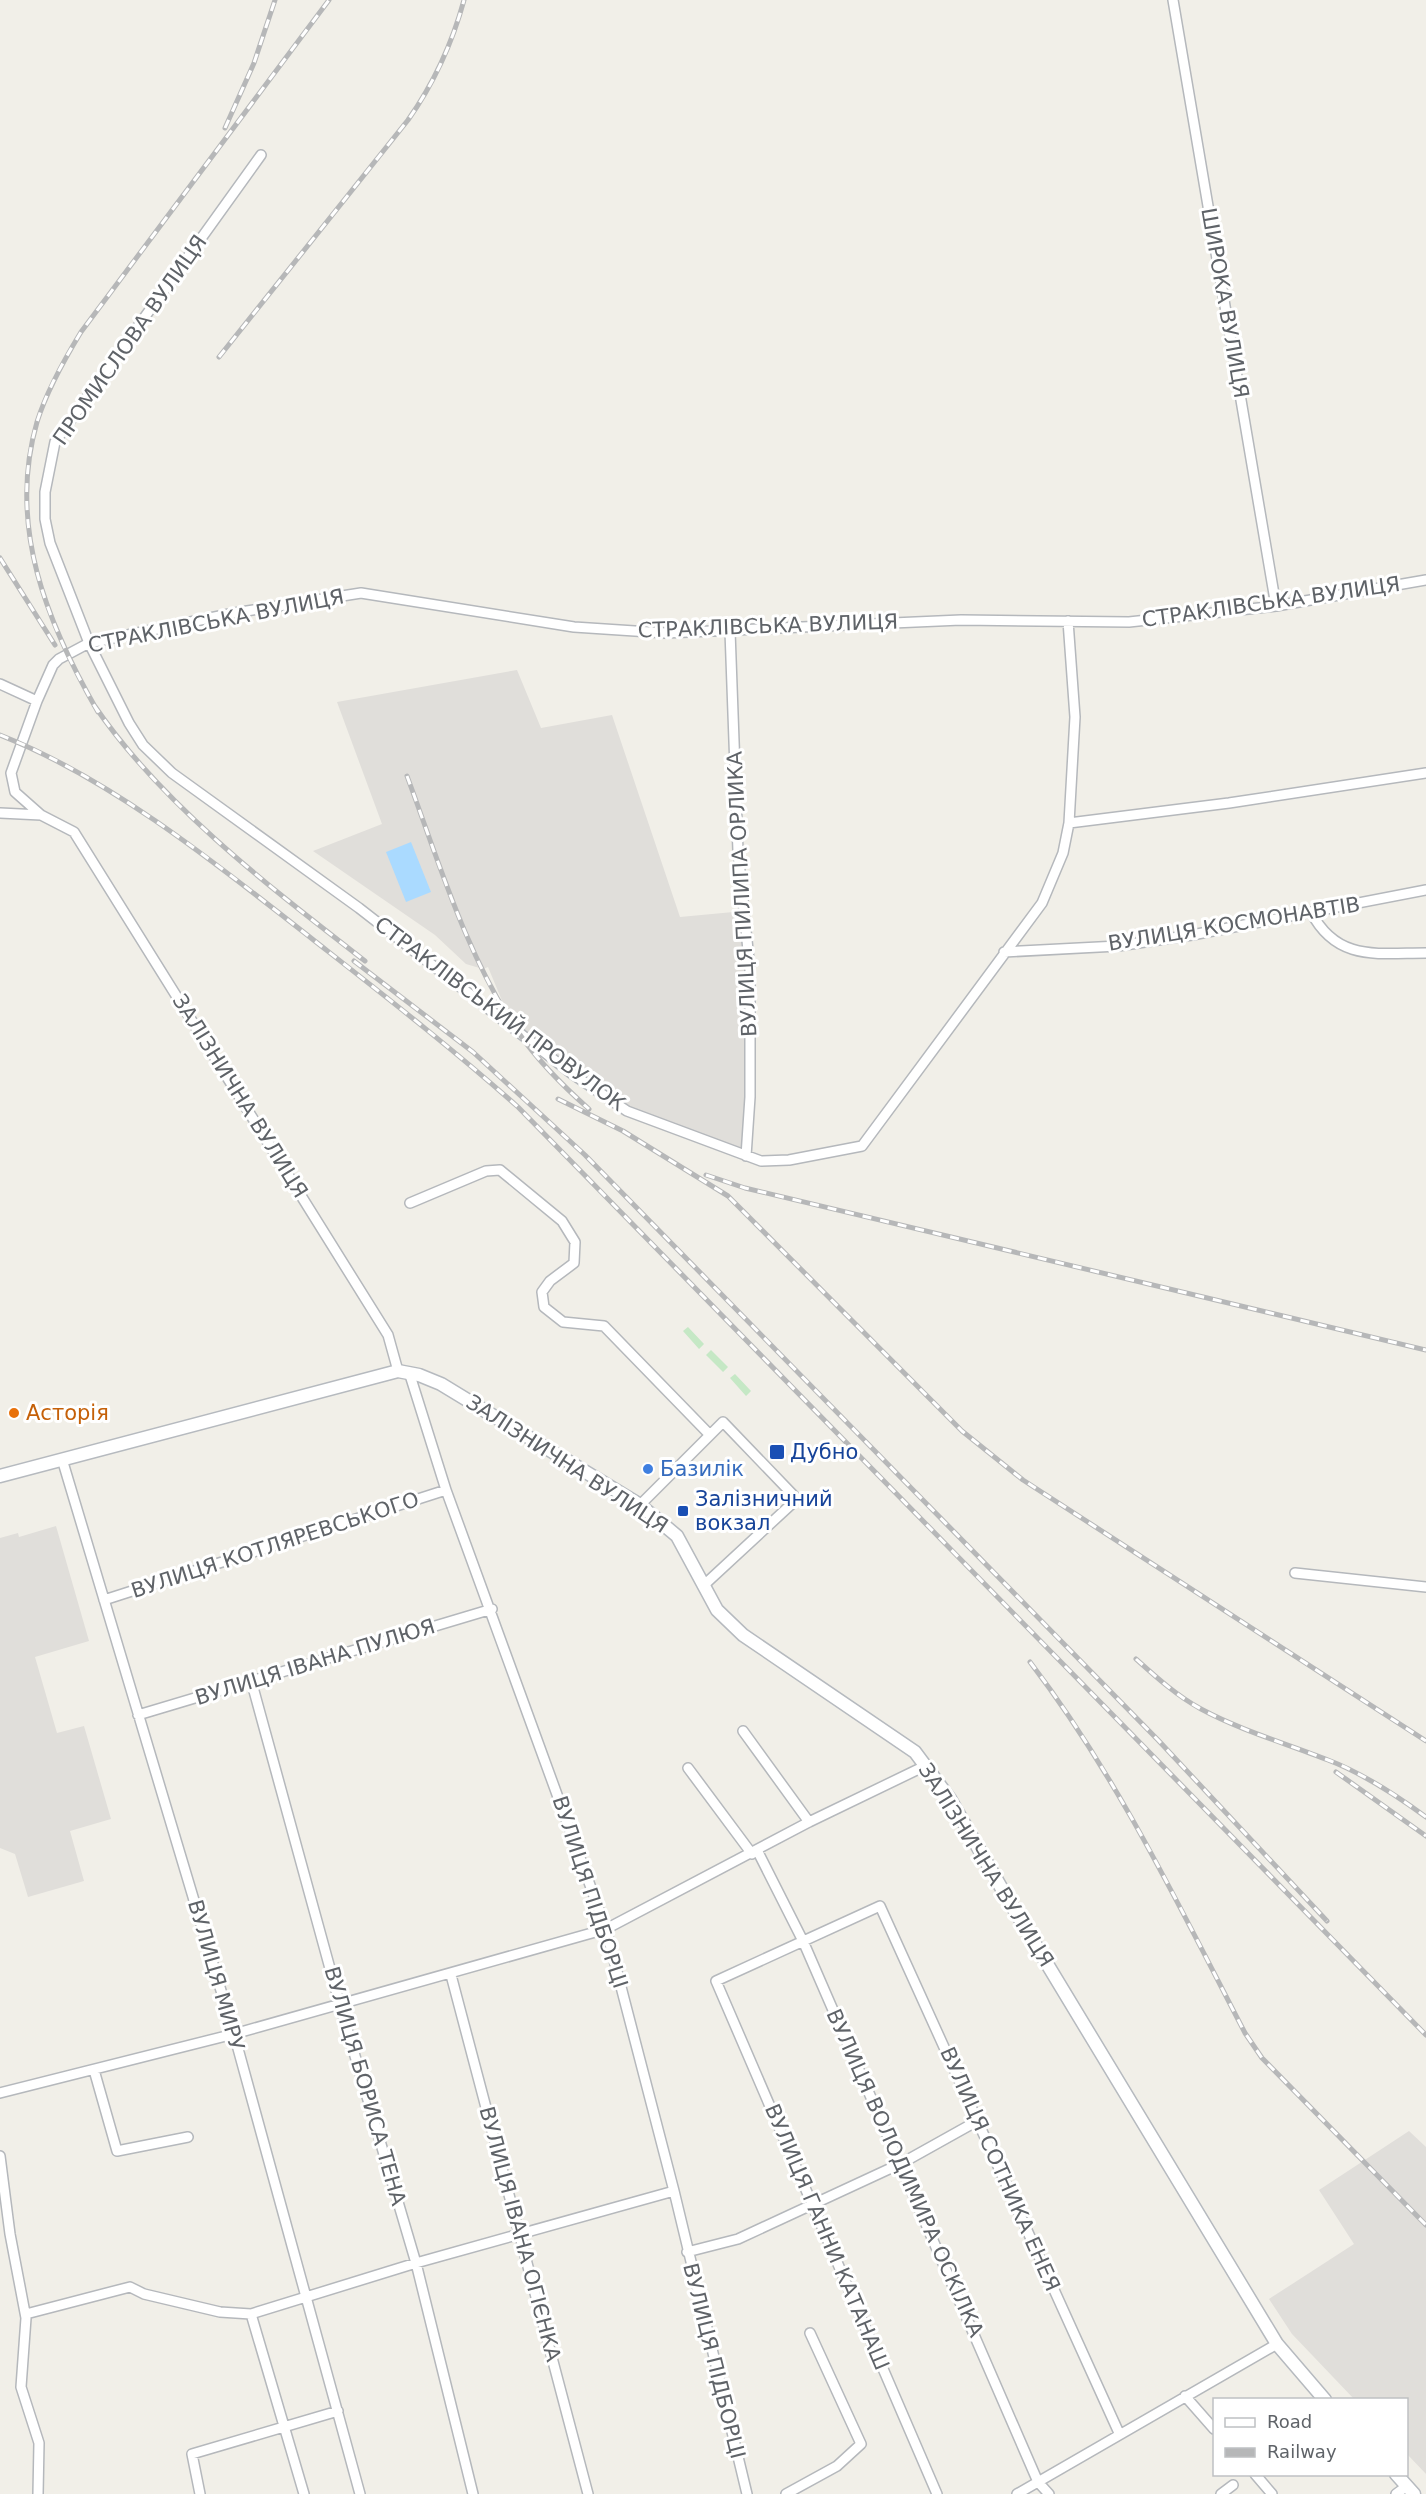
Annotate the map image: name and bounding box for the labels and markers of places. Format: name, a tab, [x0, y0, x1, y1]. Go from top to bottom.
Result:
place label: Асторія	[26, 1401, 109, 1425]
marker: Асторія	[7, 1406, 21, 1420]
place label: Дубно	[790, 1440, 858, 1464]
marker: Дубно	[768, 1443, 786, 1461]
place label: Базилік	[660, 1457, 744, 1481]
marker: Базилік	[641, 1462, 655, 1476]
place label: Залізничний вокзал	[695, 1487, 833, 1535]
marker: Залізничний вокзал	[676, 1504, 690, 1518]

